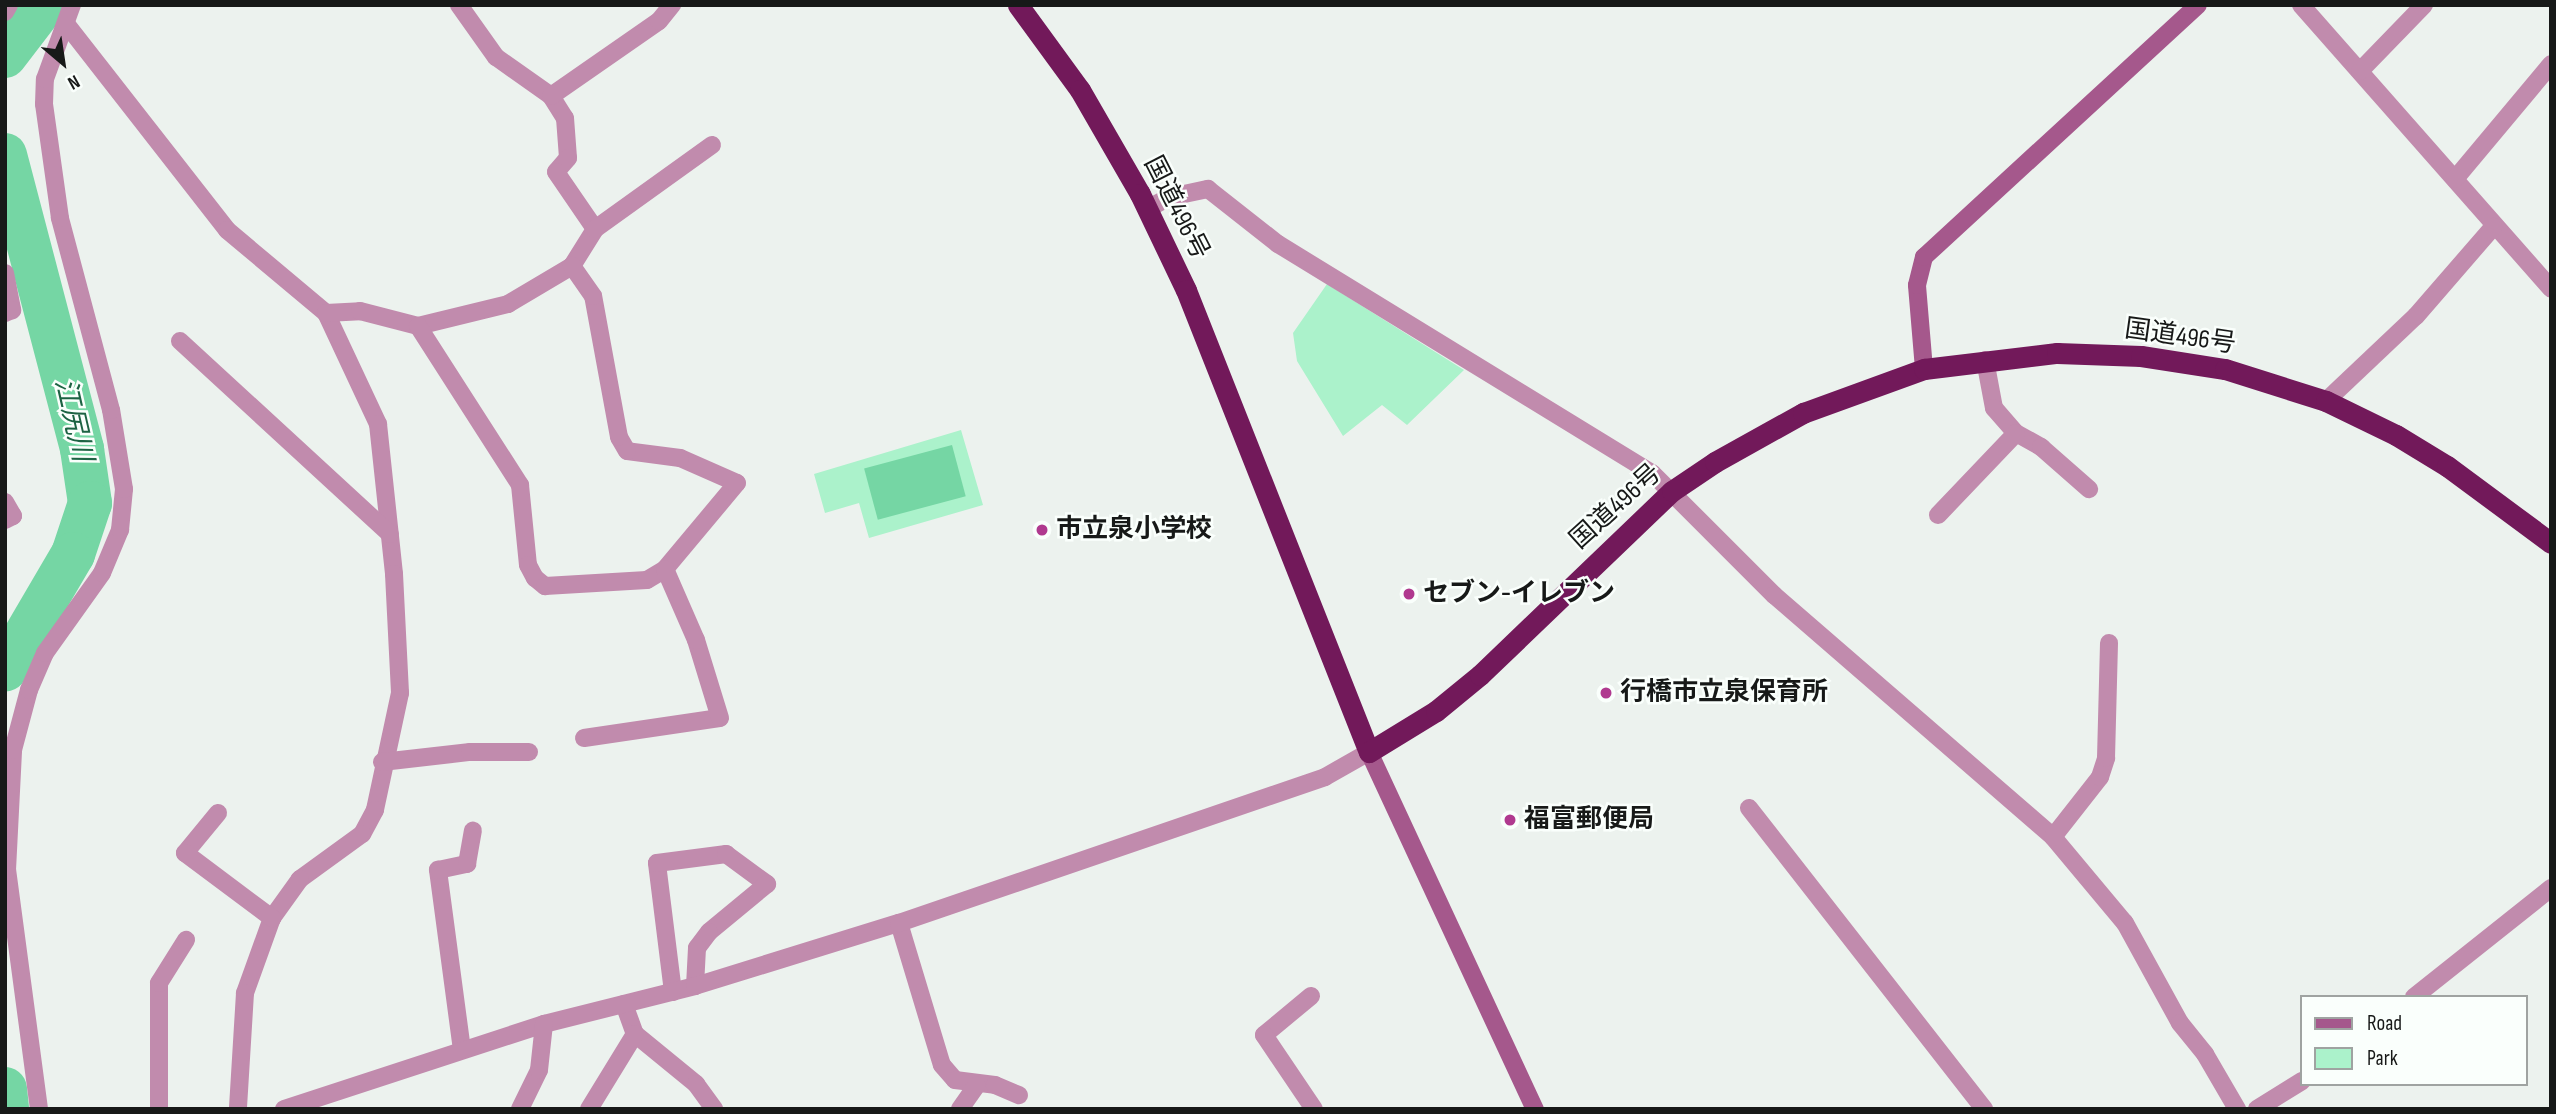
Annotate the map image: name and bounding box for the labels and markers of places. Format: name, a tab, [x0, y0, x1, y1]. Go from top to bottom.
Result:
place label: 市立泉小学校	[1056, 514, 1212, 546]
marker: 市立泉小学校	[1034, 522, 1050, 538]
place label: セブン-イレブン	[1423, 578, 1615, 610]
marker: セブン-イレブン	[1401, 586, 1417, 602]
place label: 行橋市立泉保育所	[1620, 677, 1828, 709]
marker: 行橋市立泉保育所	[1598, 685, 1614, 701]
place label: 福富郵便局	[1524, 804, 1654, 836]
marker: 福富郵便局	[1502, 812, 1518, 828]

